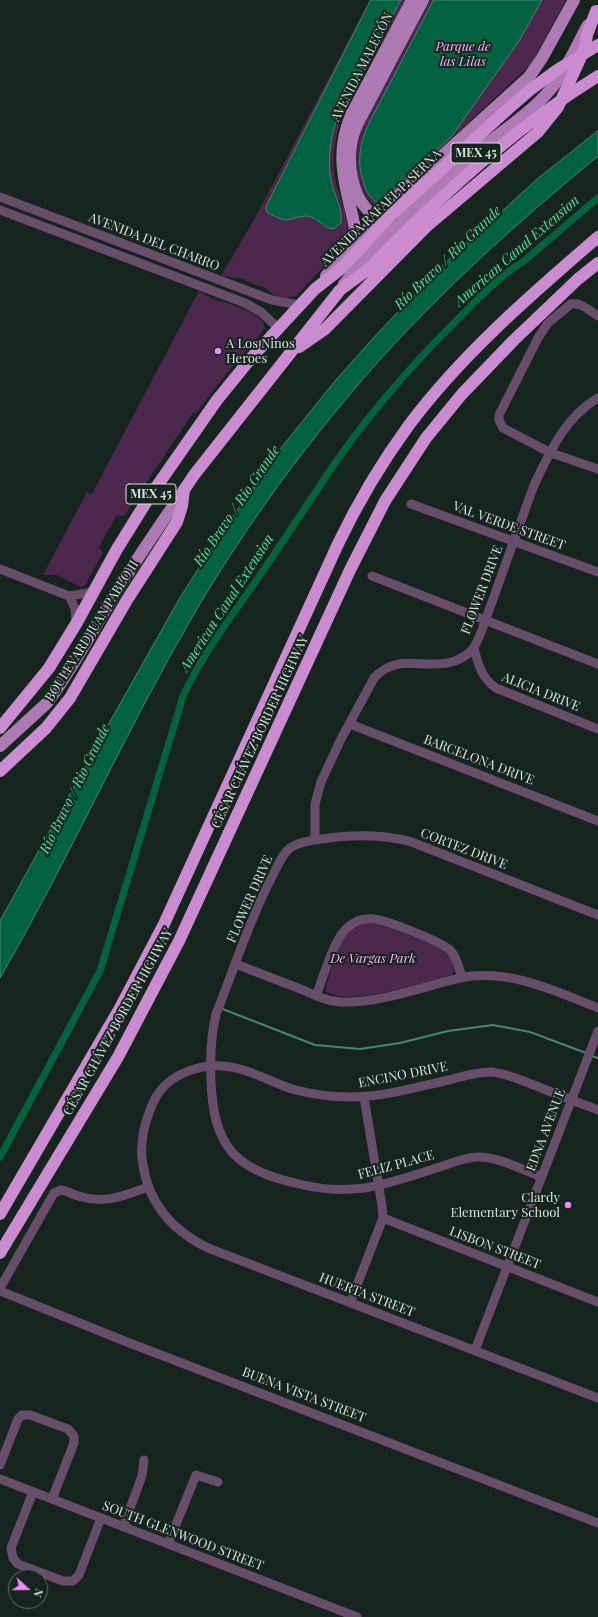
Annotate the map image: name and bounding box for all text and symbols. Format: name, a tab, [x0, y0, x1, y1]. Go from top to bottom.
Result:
street label: AVENIDA MALECÓN	[328, 10, 396, 124]
park label: Parque de las Lilas	[435, 39, 491, 70]
road number: MEX 45	[451, 143, 501, 163]
street label: AVENIDA RAFAEL P. SERNA	[317, 146, 445, 270]
water label: American Canal Extension	[451, 192, 583, 310]
water label: Río Bravo / Rio Grande	[391, 203, 505, 313]
street label: AVENIDA DEL CHARRO	[86, 210, 222, 274]
place label: A Los Ninos Heroes	[226, 336, 295, 367]
marker: A Los Ninos Heroes	[213, 346, 223, 356]
water label: Río Bravo / Rio Grande	[190, 442, 284, 570]
road number: MEX 45	[126, 484, 176, 504]
street label: VAL VERDE STREET	[451, 498, 567, 554]
water label: American Canal Extension	[176, 531, 278, 675]
street label: FLOWER DRIVE	[458, 543, 506, 637]
street label: BOULEVARD JUAN PABLO II	[42, 557, 142, 705]
street label: CÉSAR CHÁVEZ BORDER HIGHWAY	[208, 633, 312, 831]
street label: ALICIA DRIVE	[500, 669, 582, 715]
water label: Río Bravo / Rio Grande	[36, 721, 114, 857]
street label: BARCELONA DRIVE	[422, 732, 536, 788]
street label: CORTEZ DRIVE	[418, 825, 510, 873]
street label: FLOWER DRIVE	[224, 853, 276, 945]
street label: CÉSAR CHÁVEZ BORDER HIGHWAY	[60, 926, 176, 1118]
park label: De Vargas Park	[330, 951, 416, 967]
street label: ENCINO DRIVE	[357, 1059, 449, 1091]
street label: EDNA AVENUE	[523, 1086, 569, 1174]
street label: FELIZ PLACE	[356, 1147, 436, 1183]
place label: Clardy Elementary School	[451, 1190, 560, 1221]
marker: Clardy Elementary School	[563, 1200, 573, 1210]
street label: LISBON STREET	[447, 1223, 543, 1273]
street label: HUERTA STREET	[317, 1270, 417, 1320]
street label: BUENA VISTA STREET	[240, 1364, 368, 1426]
street label: SOUTH GLENWOOD STREET	[100, 1498, 266, 1574]
north arrow	[8, 1569, 48, 1609]
text: N	[30, 1587, 47, 1600]

